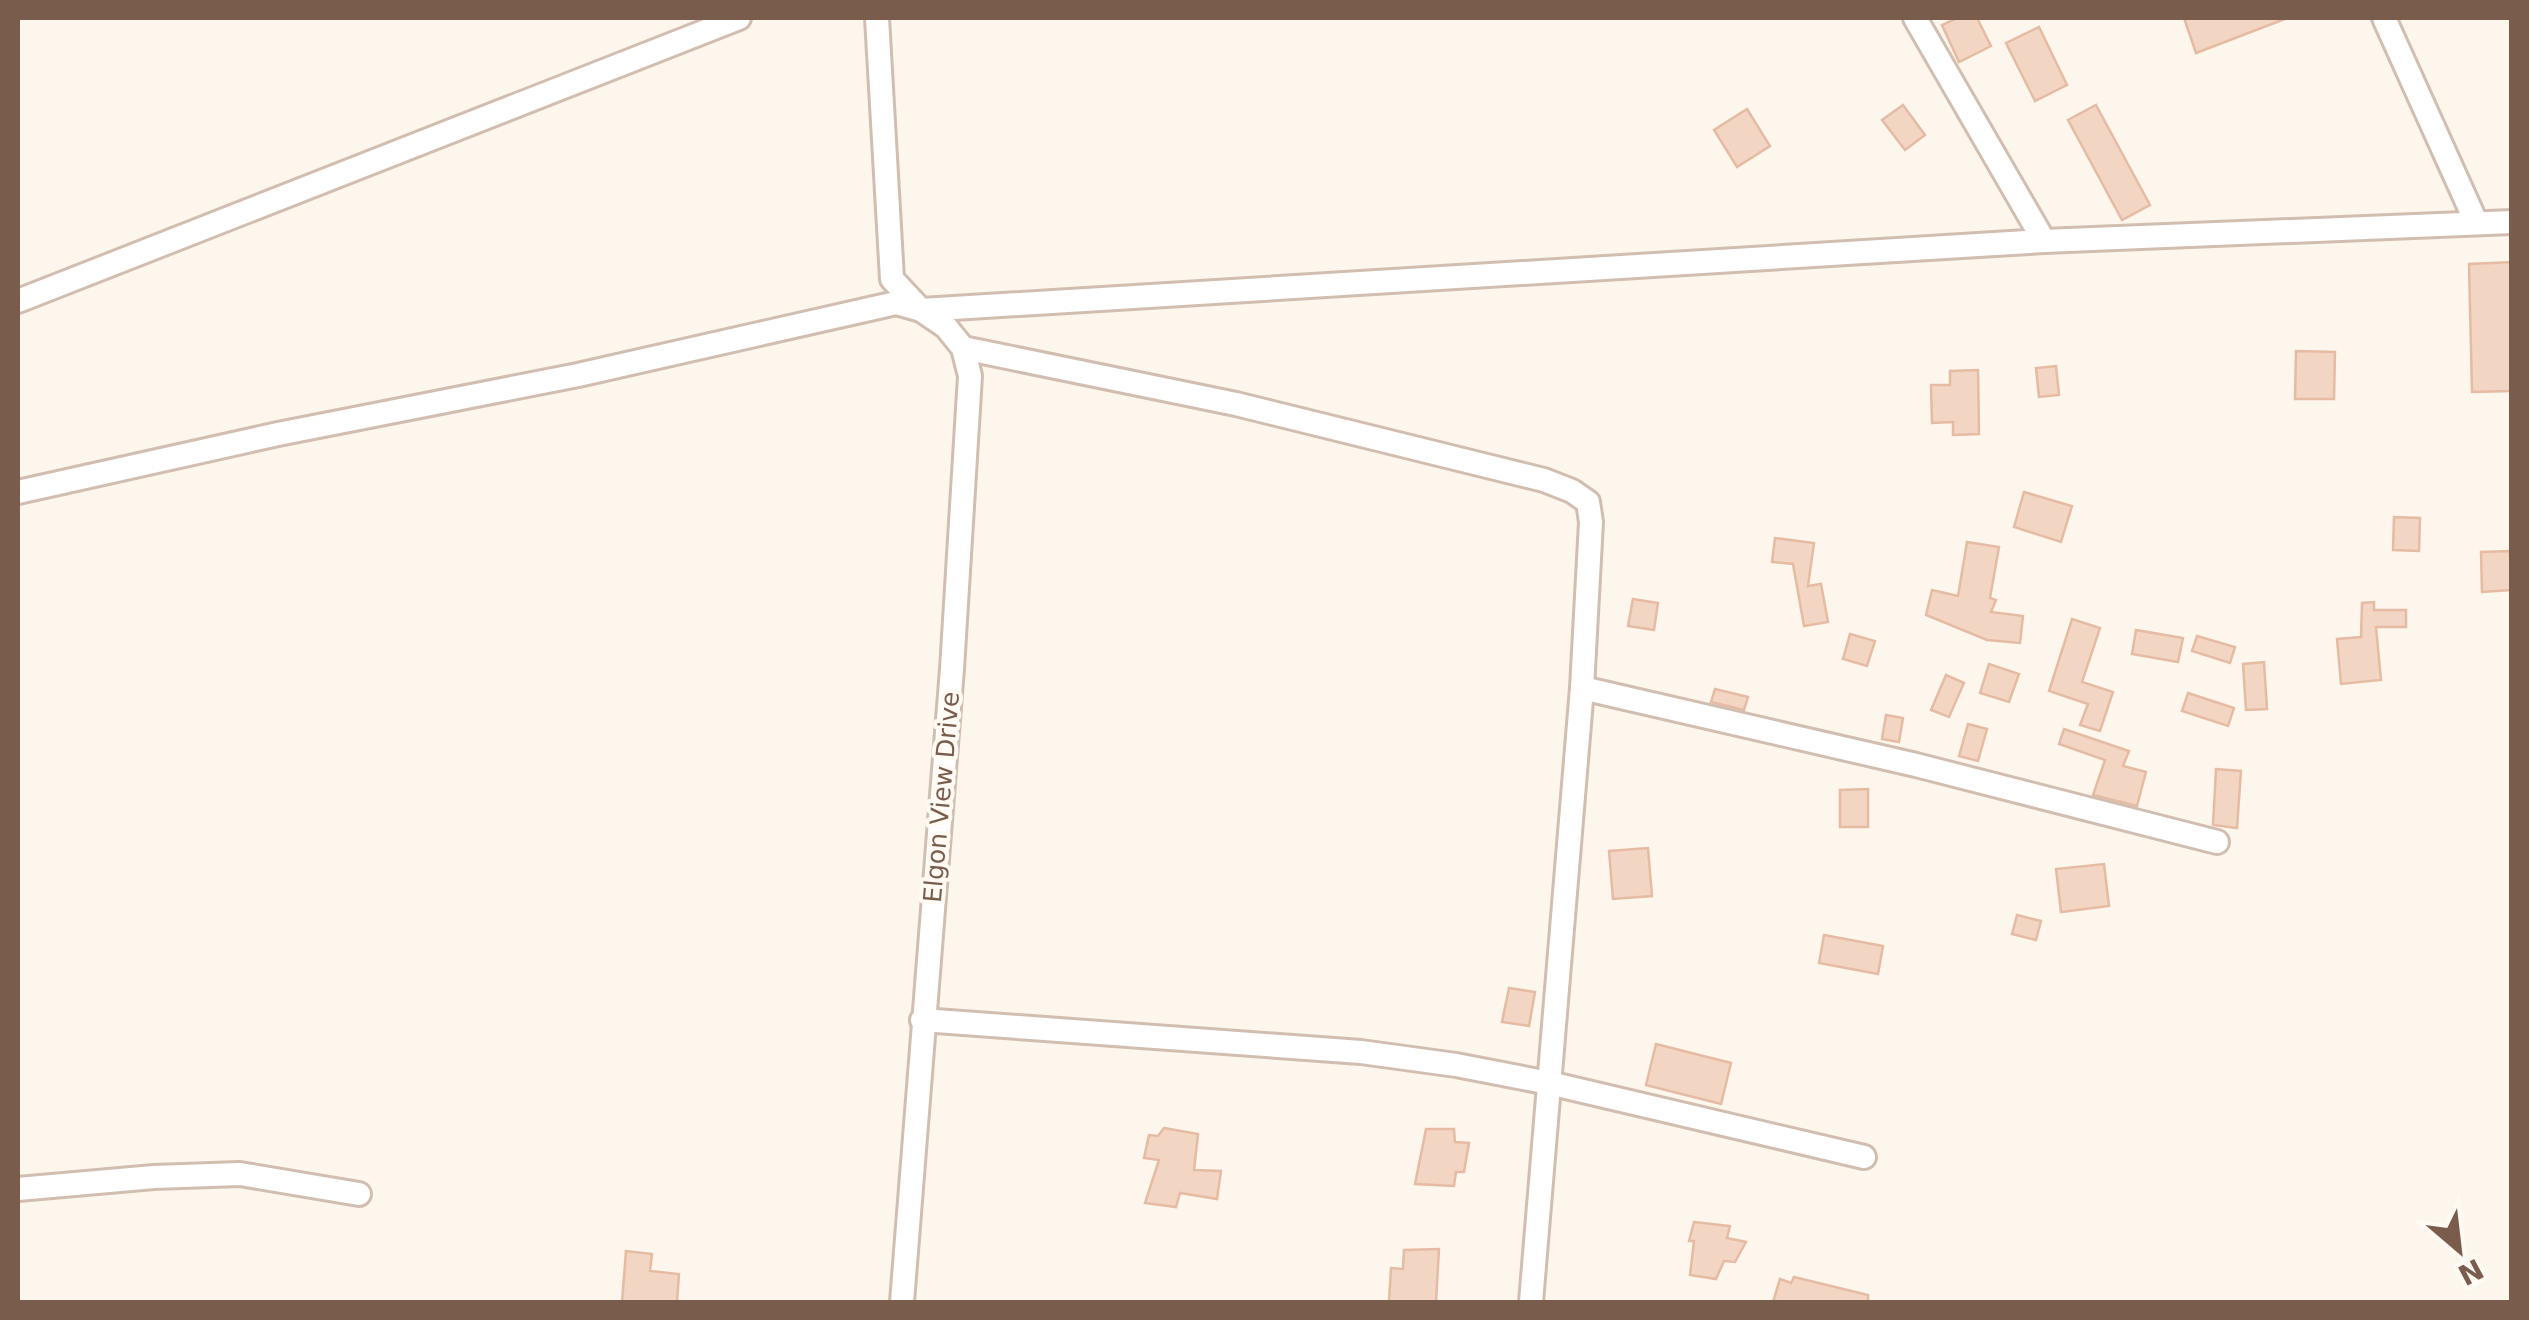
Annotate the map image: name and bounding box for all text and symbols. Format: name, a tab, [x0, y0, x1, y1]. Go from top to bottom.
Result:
street label: Elgon View Drive	[918, 690, 965, 904]
north arrow	[2409, 1200, 2509, 1300]
text: N	[2452, 1252, 2489, 1292]

